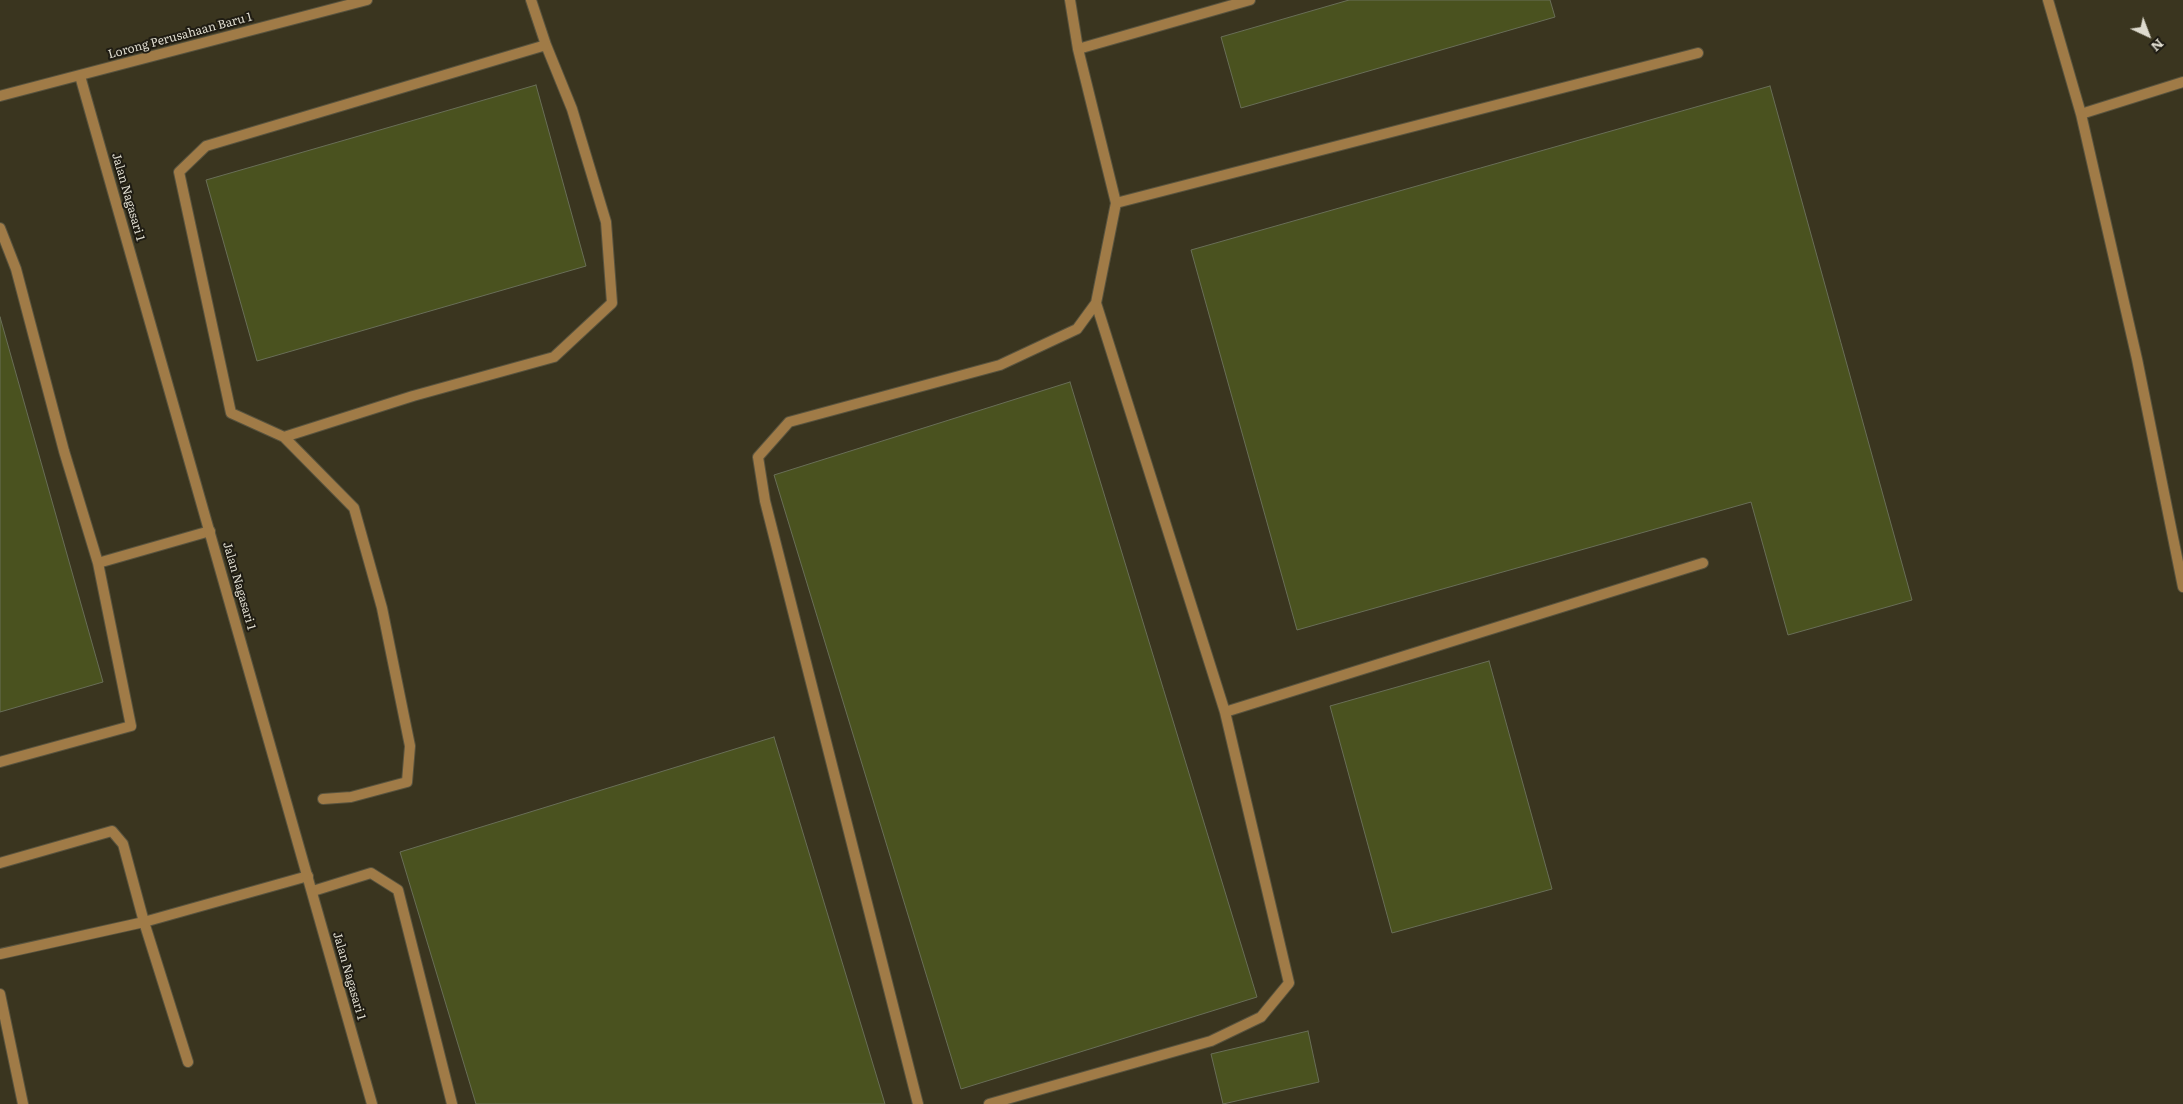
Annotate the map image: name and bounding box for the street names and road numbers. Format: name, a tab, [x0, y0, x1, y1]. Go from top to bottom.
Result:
street label: Lorong Perusahaan Baru 1	[106, 10, 254, 62]
street label: Jalan Nagasari 1	[109, 151, 147, 243]
street label: Jalan Nagasari 1	[220, 540, 258, 632]
street label: Jalan Nagasari 1	[330, 930, 368, 1022]

